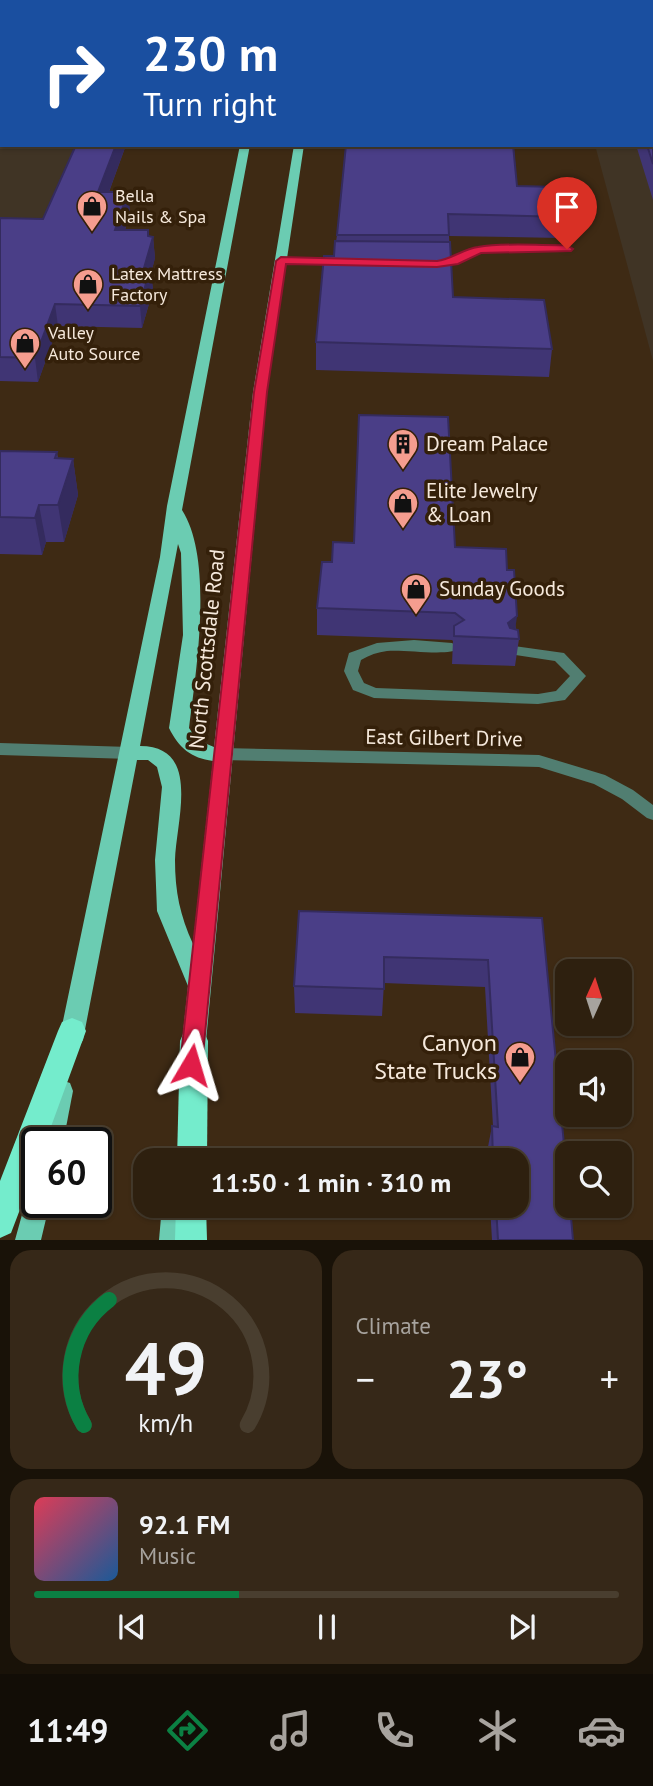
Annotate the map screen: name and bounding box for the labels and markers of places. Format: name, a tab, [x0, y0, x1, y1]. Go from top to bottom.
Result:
pin	[537, 177, 597, 249]
place label: Bella Nails & Spa	[115, 184, 206, 228]
shop icon: Bella Nails & Spa	[75, 189, 109, 233]
place label: Latex Mattress Factory	[111, 262, 223, 306]
shop icon: Latex Mattress Factory	[71, 267, 105, 311]
place label: Valley Auto Source	[47, 321, 140, 365]
shop icon: Valley Auto Source	[8, 326, 42, 370]
building icon: Dream Palace	[386, 427, 420, 471]
place label: Dream Palace	[426, 430, 548, 457]
place label: Elite Jewelry & Loan	[426, 477, 538, 528]
shop icon: Elite Jewelry & Loan	[386, 486, 420, 530]
shop icon: Sunday Goods	[399, 572, 433, 616]
place label: Sunday Goods	[439, 575, 565, 602]
place label: Canyon State Trucks	[374, 1027, 497, 1086]
shop icon: Canyon State Trucks	[503, 1040, 537, 1084]

